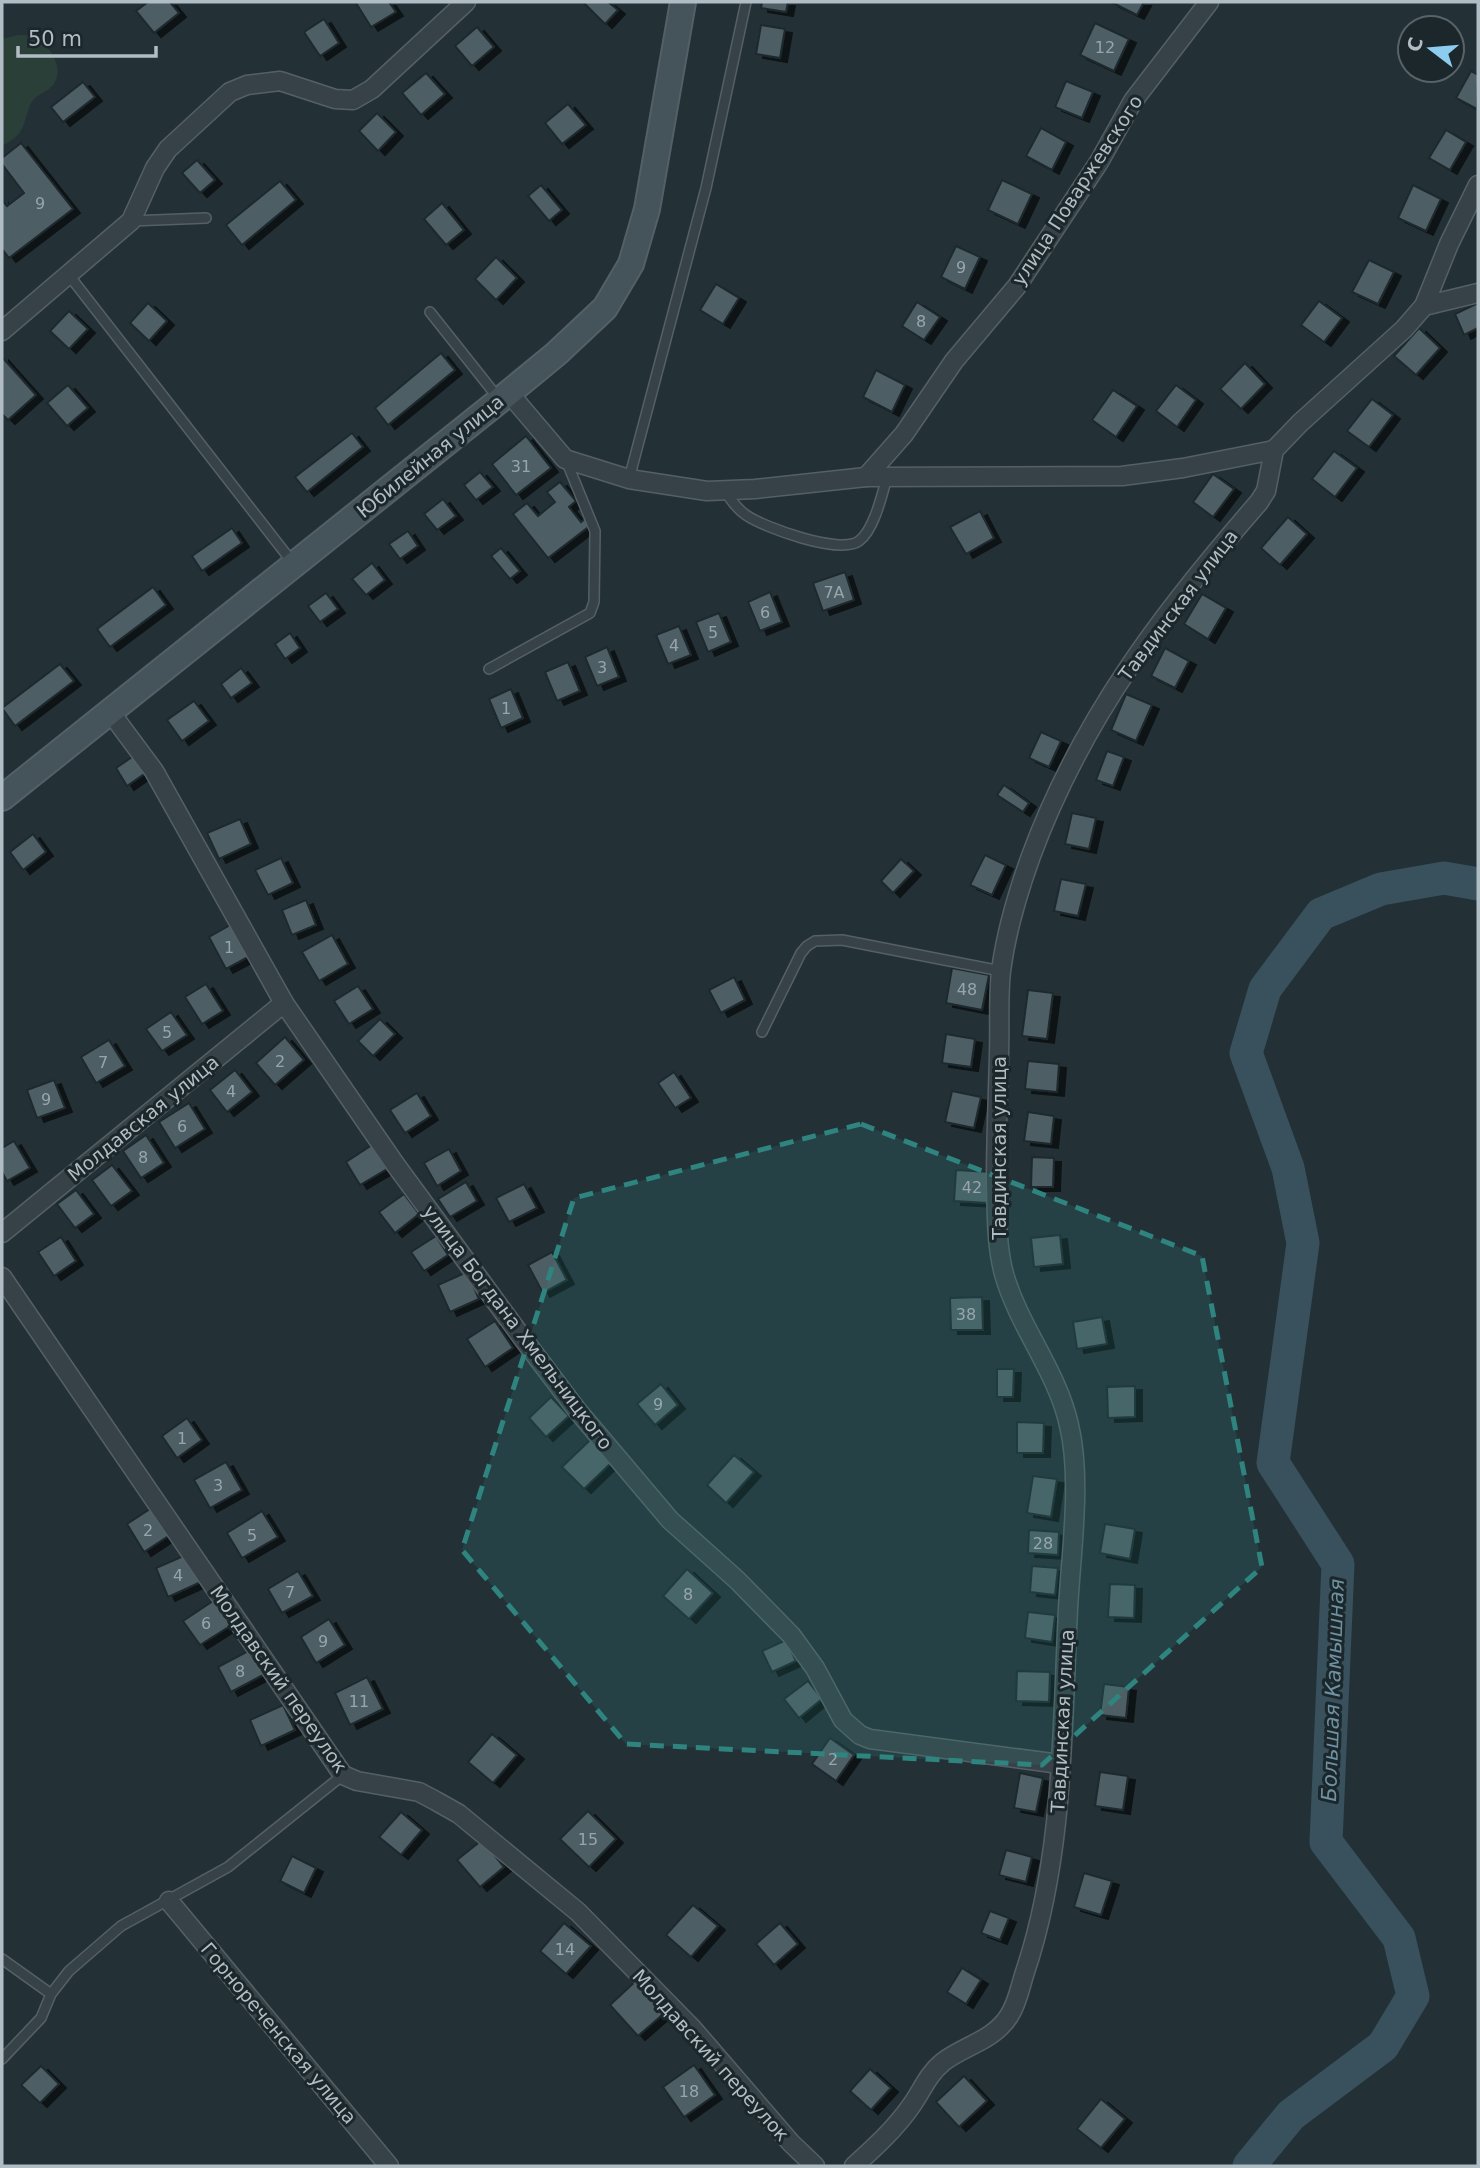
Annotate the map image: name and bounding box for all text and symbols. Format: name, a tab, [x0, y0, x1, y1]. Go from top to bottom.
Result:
scale bar	[18, 14, 156, 58]
north arrow	[1396, 14, 1466, 84]
text: 50 m	[28, 27, 82, 51]
text: С	[1402, 35, 1427, 54]
house number: 12	[1095, 38, 1115, 57]
street label: улица Поваржевского	[1007, 91, 1147, 289]
house number: 9	[35, 194, 45, 213]
house number: 9	[956, 258, 966, 277]
house number: 8	[916, 312, 926, 331]
street label: Юбилейная улица	[352, 390, 508, 522]
house number: 31	[511, 457, 531, 476]
street label: Тавдинская улица	[1113, 525, 1242, 686]
house number: 7А	[823, 583, 845, 602]
house number: 6	[760, 603, 770, 622]
house number: 5	[708, 623, 718, 642]
house number: 4	[669, 636, 679, 655]
house number: 3	[597, 658, 607, 677]
house number: 1	[501, 699, 511, 718]
house number: 1	[224, 938, 234, 957]
house number: 48	[957, 980, 977, 999]
house number: 5	[162, 1023, 172, 1042]
street label: Молдавская улица	[63, 1050, 223, 1186]
house number: 2	[275, 1052, 285, 1071]
house number: 7	[98, 1053, 108, 1072]
street label: Тавдинская улица	[988, 1056, 1010, 1241]
house number: 4	[226, 1082, 236, 1101]
house number: 9	[41, 1090, 51, 1109]
house number: 6	[177, 1117, 187, 1136]
house number: 8	[138, 1148, 148, 1167]
house number: 42	[962, 1178, 982, 1197]
street label: улица Богдана Хмельницкого	[419, 1200, 617, 1454]
house number: 38	[956, 1305, 976, 1324]
house number: 9	[653, 1395, 663, 1414]
house number: 1	[177, 1429, 187, 1448]
house number: 3	[213, 1476, 223, 1495]
house number: 2	[143, 1521, 153, 1540]
house number: 5	[247, 1526, 257, 1545]
house number: 28	[1033, 1534, 1053, 1553]
house number: 4	[173, 1566, 183, 1585]
water label: Большая Камышная	[1317, 1578, 1349, 1802]
street label: Молдавский переулок	[206, 1581, 352, 1777]
house number: 7	[285, 1583, 295, 1602]
house number: 8	[683, 1585, 693, 1604]
house number: 6	[201, 1614, 211, 1633]
street label: Тавдинская улица	[1046, 1629, 1078, 1814]
house number: 9	[318, 1632, 328, 1651]
house number: 8	[235, 1662, 245, 1681]
house number: 11	[349, 1692, 369, 1711]
house number: 2	[828, 1750, 838, 1769]
house number: 15	[578, 1830, 598, 1849]
street label: Горнореченская улица	[197, 1938, 361, 2128]
house number: 14	[555, 1940, 575, 1959]
street label: Молдавский переулок	[628, 1965, 794, 2145]
house number: 18	[679, 2082, 699, 2101]

